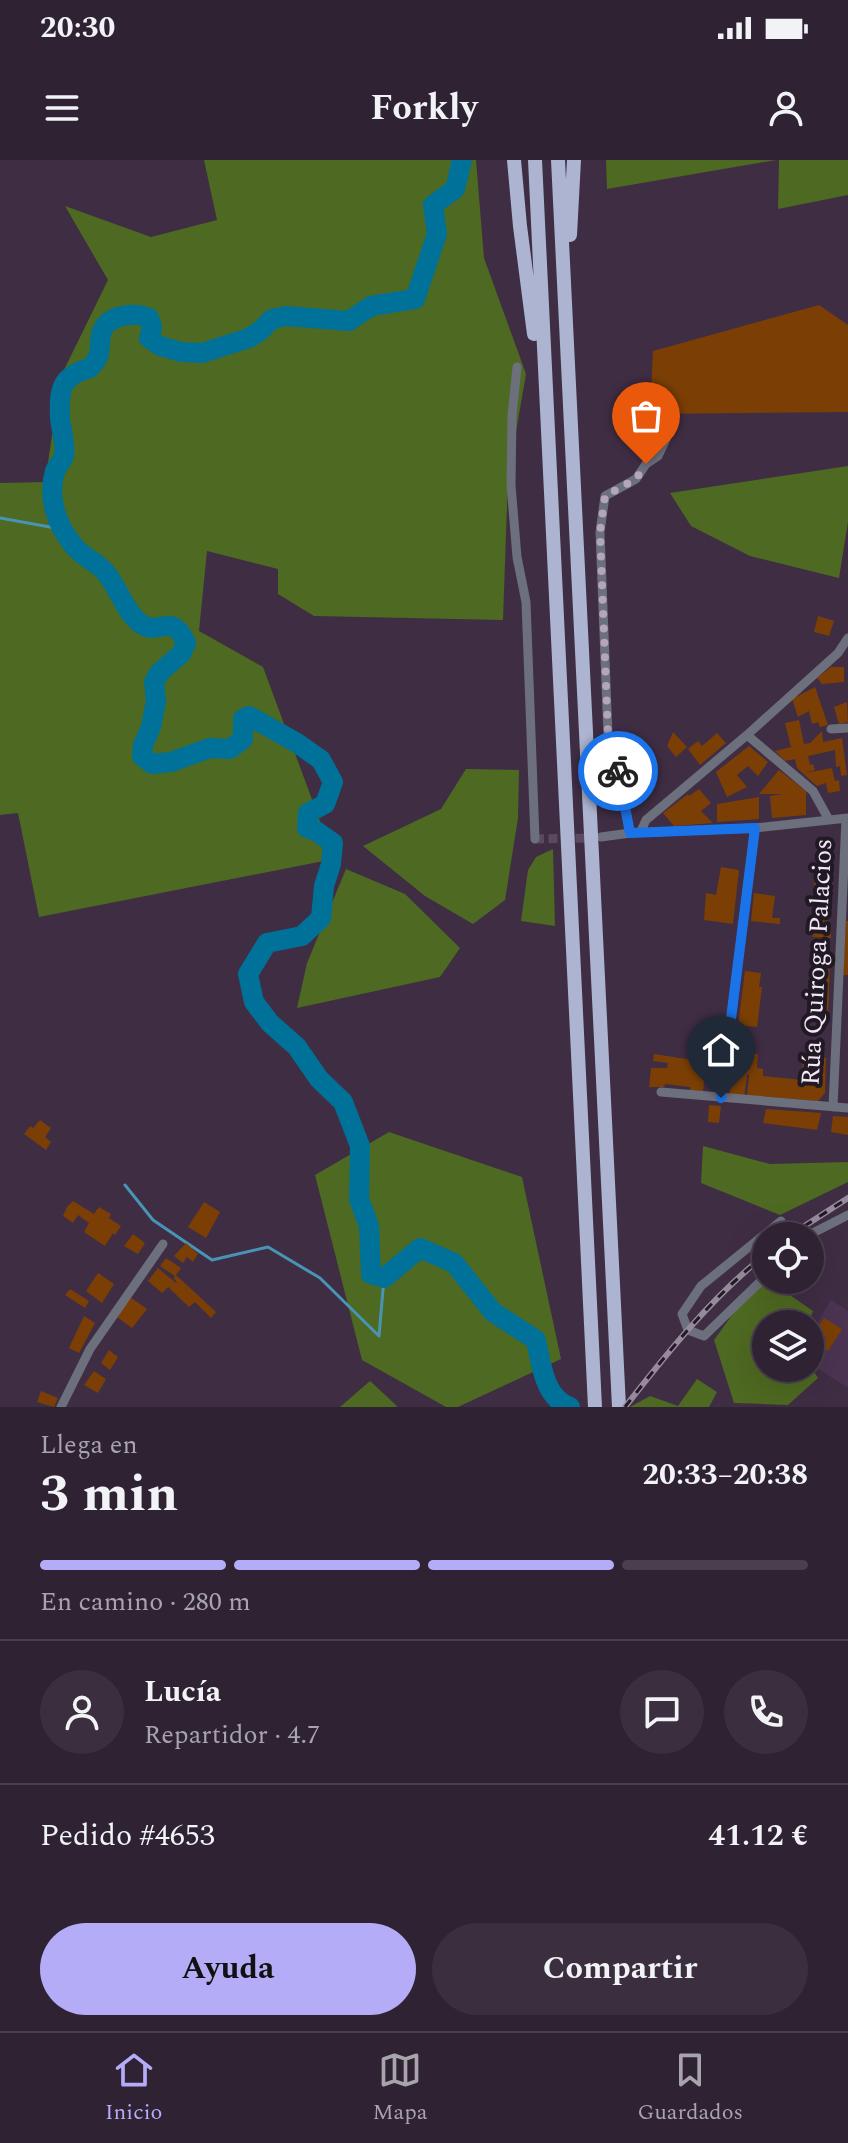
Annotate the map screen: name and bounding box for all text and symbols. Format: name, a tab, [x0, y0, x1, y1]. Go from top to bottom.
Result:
text: 20:30	[40, 5, 115, 51]
text: Forkly	[370, 81, 478, 136]
icon: menu	[40, 86, 84, 130]
icon: person	[764, 86, 808, 130]
pin	[612, 382, 680, 464]
icon: bag	[624, 394, 668, 438]
courier	[578, 731, 658, 811]
icon: bike	[596, 749, 640, 793]
street label: Rúa Quiroga Palacios	[791, 838, 843, 1086]
pin	[687, 1016, 755, 1098]
icon: home	[699, 1028, 743, 1072]
map controls	[752, 1222, 824, 1382]
button: locate	[752, 1222, 824, 1294]
button: layers	[752, 1310, 824, 1382]
text: Llega en	[40, 1425, 138, 1465]
text: 20:33–20:38	[642, 1452, 808, 1498]
text: 3 min	[40, 1455, 178, 1534]
text: En camino · 280 m	[40, 1582, 251, 1622]
text: Lucía	[144, 1669, 221, 1715]
button: person	[40, 1670, 124, 1754]
button: chat	[620, 1670, 704, 1754]
button: phone	[724, 1670, 808, 1754]
text: Repartidor · 4.7	[144, 1715, 320, 1755]
text: Pedido #4653	[40, 1813, 215, 1859]
text: 41.12 €	[708, 1813, 808, 1859]
button: Ayuda	[40, 1923, 416, 2015]
button: Compartir	[432, 1923, 808, 2015]
tab: Inicio	[105, 2048, 162, 2129]
tab: Mapa	[372, 2048, 428, 2129]
tab: Guardados	[638, 2048, 743, 2129]

